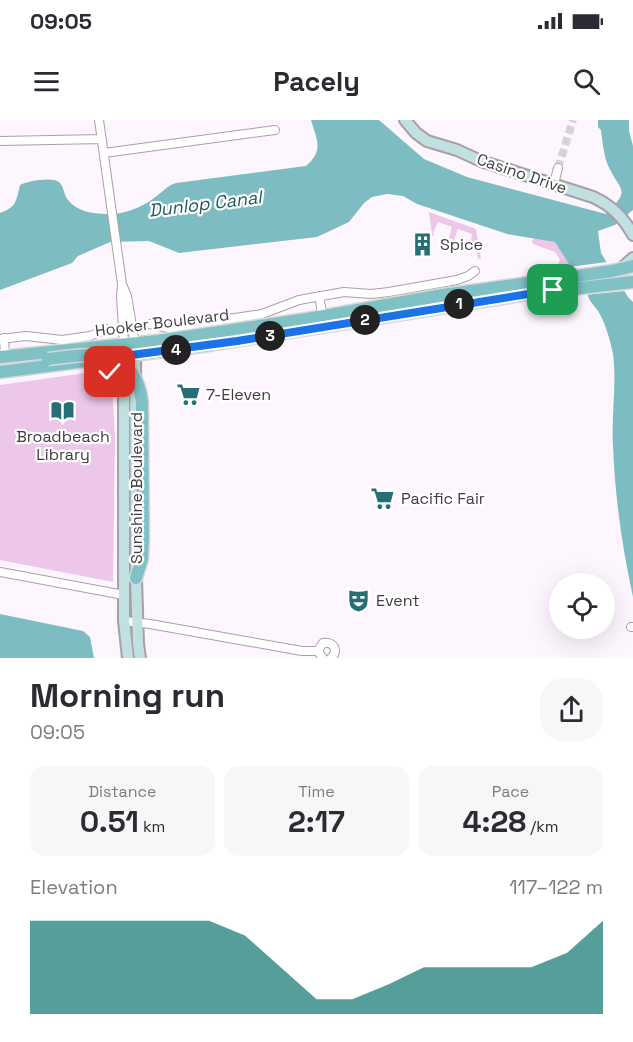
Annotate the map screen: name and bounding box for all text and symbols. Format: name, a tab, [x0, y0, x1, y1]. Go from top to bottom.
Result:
text: 09:05	[30, 7, 92, 35]
text: Pacely	[273, 64, 360, 99]
icon: menu	[30, 65, 63, 98]
icon: search	[570, 65, 603, 98]
street label: Casino Drive	[474, 148, 570, 199]
water label: Dunlop Canal	[147, 185, 265, 222]
building icon: Spice	[409, 231, 435, 257]
place label: Spice	[440, 234, 483, 255]
pin	[527, 264, 578, 315]
icon: arrive	[536, 273, 569, 306]
pin: 1	[444, 289, 474, 319]
text: 1	[455, 293, 463, 314]
street label: Hooker Boulevard	[94, 304, 230, 341]
pin: 2	[350, 305, 380, 335]
text: 2	[360, 309, 370, 330]
pin: 3	[255, 321, 285, 351]
text: 3	[265, 325, 275, 346]
pin: 4	[161, 335, 191, 365]
text: 4	[171, 339, 181, 360]
pin	[84, 346, 135, 397]
icon: check	[93, 355, 126, 388]
supermarket icon: 7-Eleven	[175, 381, 201, 407]
place label: 7-Eleven	[206, 384, 271, 405]
library icon: Broadbeach Library	[50, 398, 76, 424]
street label: Sunshine Boulevard	[126, 412, 147, 564]
place label: Broadbeach Library	[16, 426, 110, 465]
supermarket icon: Pacific Fair	[370, 485, 396, 511]
place label: Pacific Fair	[401, 488, 485, 509]
map controls	[549, 573, 615, 639]
button: locate	[549, 573, 615, 639]
theatre icon: Event	[345, 587, 371, 613]
place label: Event	[376, 590, 420, 611]
text: Morning run	[30, 675, 225, 717]
button: share	[540, 678, 603, 741]
text: 09:05	[30, 719, 85, 745]
text: Distance	[88, 781, 157, 802]
text: Time	[298, 781, 335, 802]
text: Pace	[492, 781, 529, 802]
text: 0.51	[80, 802, 139, 841]
text: 2:17	[288, 802, 345, 841]
text: 4:28	[462, 802, 526, 841]
text: km	[139, 816, 165, 837]
text: /km	[526, 816, 559, 837]
text: Elevation	[30, 874, 118, 900]
text: 117–122 m	[509, 874, 603, 900]

